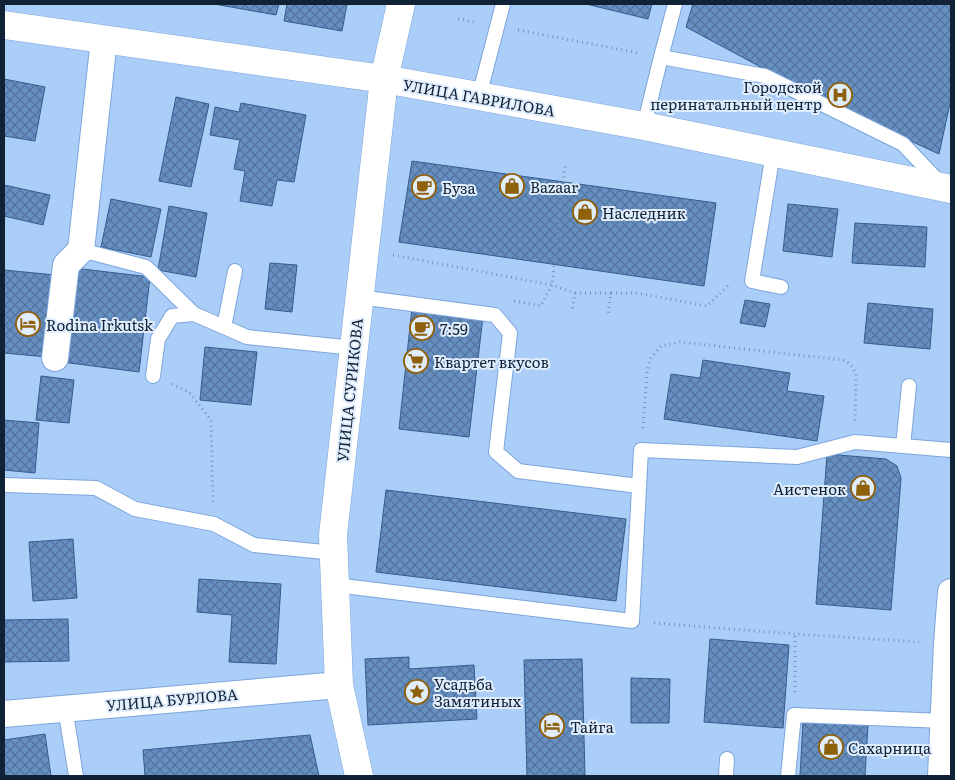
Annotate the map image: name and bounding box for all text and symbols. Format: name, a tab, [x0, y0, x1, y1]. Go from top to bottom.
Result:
street label: УЛИЦА ГАВРИЛОВА	[401, 72, 557, 122]
place label: Городской перинатальный центр	[650, 75, 822, 115]
hospital icon: Городской перинатальный центр	[827, 82, 853, 108]
shop icon: Bazaar	[499, 173, 525, 199]
cafe icon: Буза	[411, 174, 437, 200]
place label: Bazaar	[530, 175, 578, 198]
place label: Буза	[442, 176, 476, 199]
shop icon: Наследник	[572, 199, 598, 225]
place label: Наследник	[602, 201, 686, 224]
hotel icon: Rodina Irkutsk	[15, 311, 41, 337]
place label: Rodina Irkutsk	[46, 313, 154, 336]
cafe icon: 7:59	[409, 315, 435, 341]
street label: УЛИЦА СУРИКОВА	[330, 317, 368, 463]
place label: 7:59	[440, 317, 468, 340]
supermarket icon: Квартет вкусов	[403, 348, 429, 374]
place label: Квартет вкусов	[434, 350, 549, 373]
shop icon: Аистенок	[850, 475, 876, 501]
place label: Аистенок	[773, 477, 846, 500]
place label: Усадьба Замятиных	[434, 672, 522, 712]
place icon: Усадьба Замятиных	[404, 679, 430, 705]
street label: УЛИЦА БУРЛОВА	[105, 682, 239, 716]
hotel icon: Тайга	[539, 713, 565, 739]
place label: Тайга	[570, 715, 615, 738]
shop icon: Сахарница	[818, 734, 844, 760]
place label: Сахарница	[848, 736, 932, 759]

